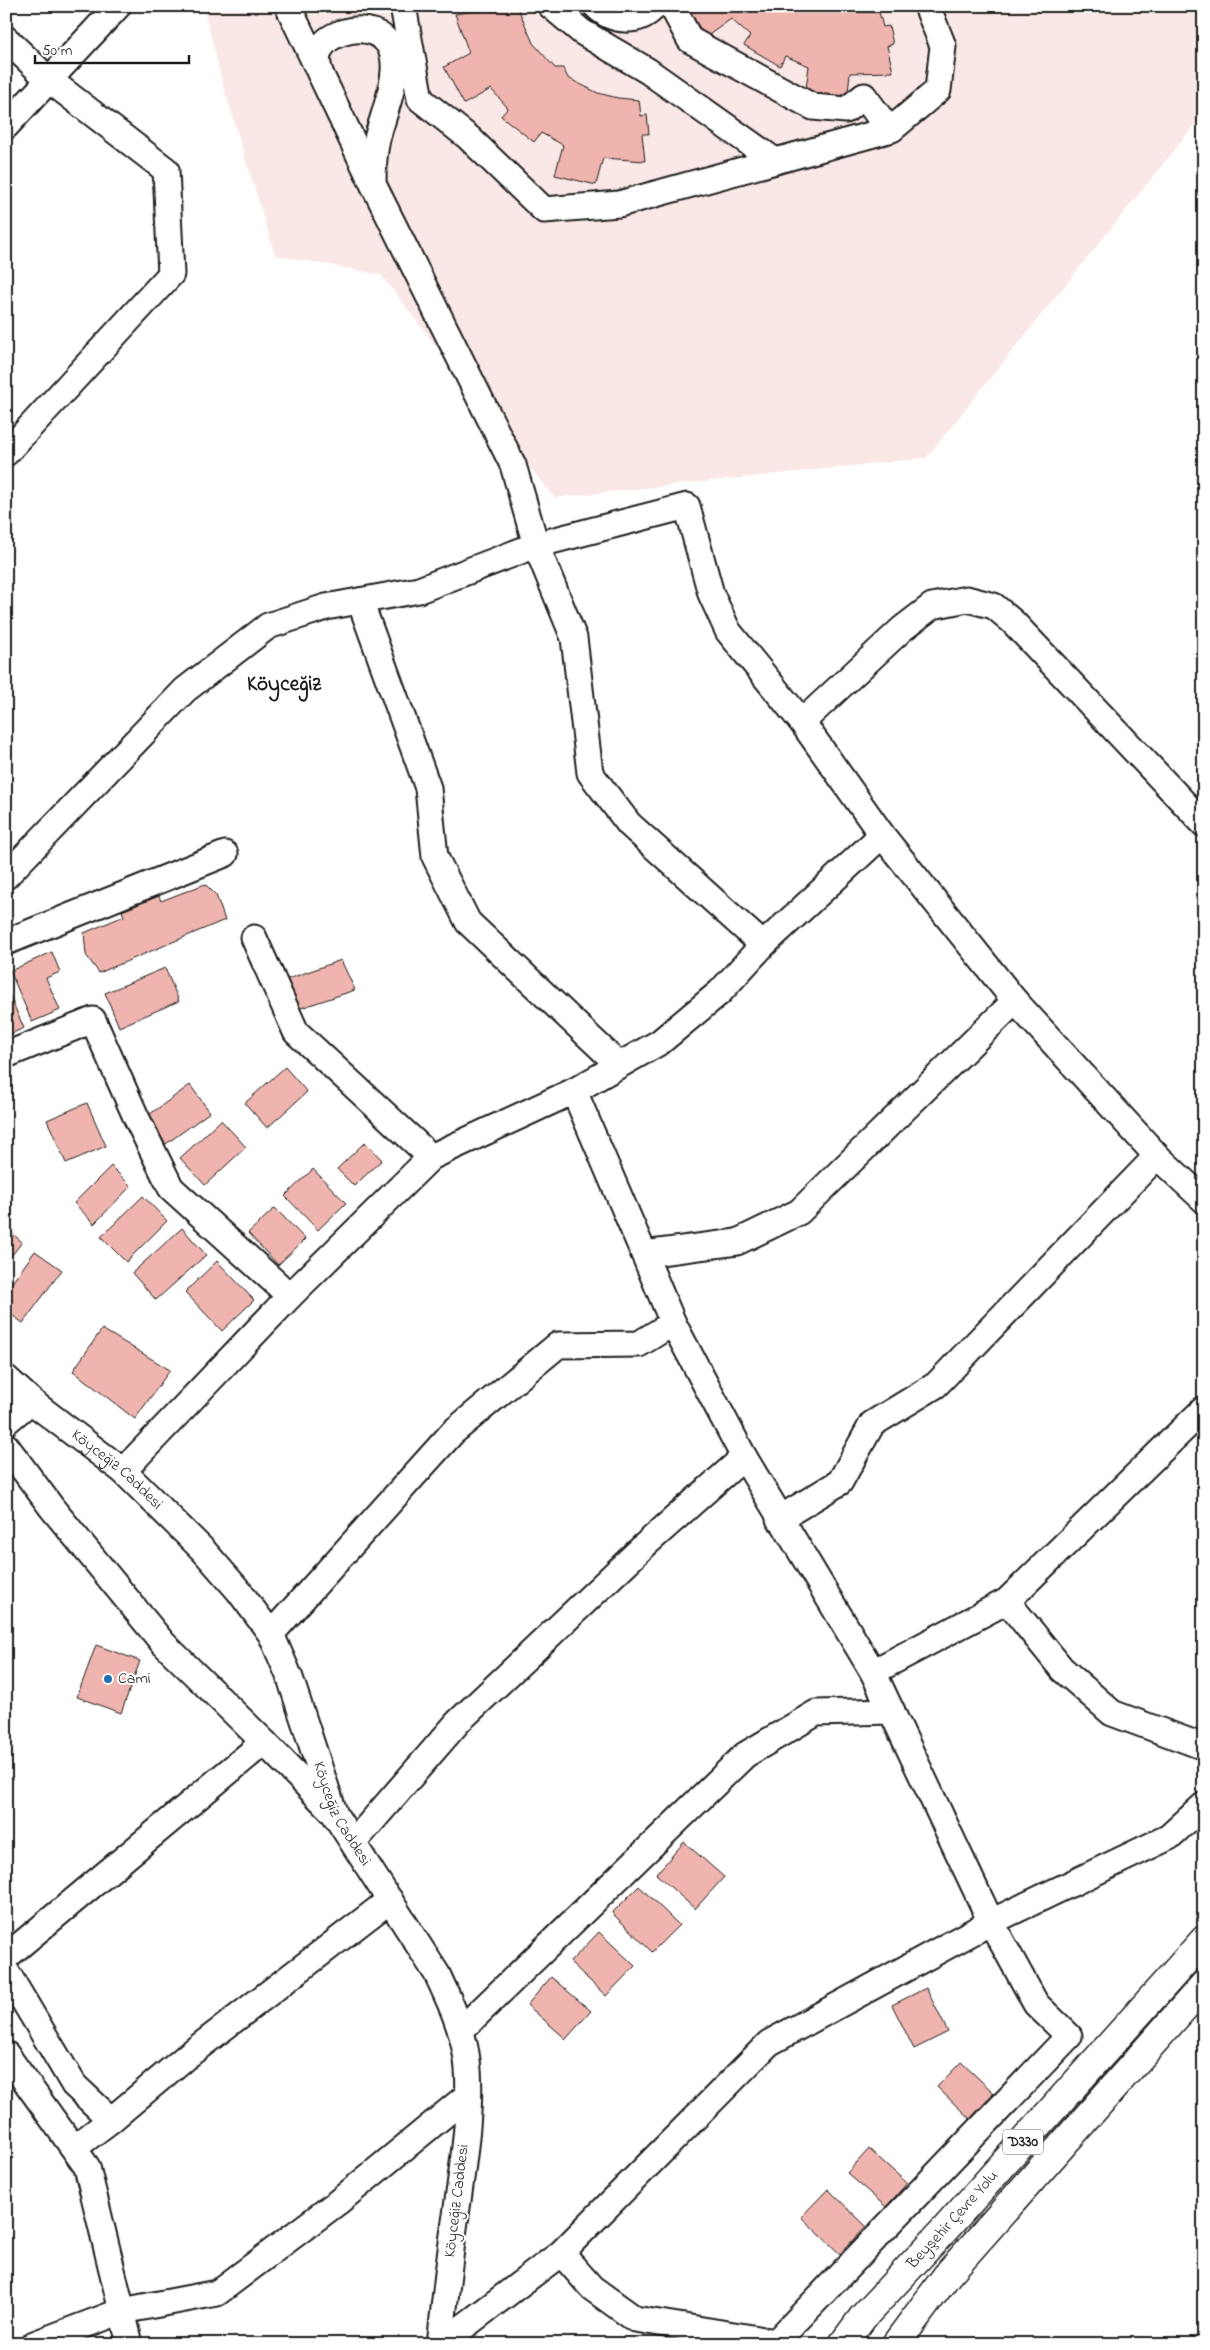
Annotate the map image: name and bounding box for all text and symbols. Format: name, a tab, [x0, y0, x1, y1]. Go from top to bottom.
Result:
scale bar	[35, 32, 189, 64]
text: 50 m	[42, 40, 73, 62]
district label: Köyceğiz	[247, 670, 322, 702]
street label: Köyceğiz Caddesi	[66, 1423, 168, 1516]
place label: Cami	[118, 1667, 151, 1691]
marker: Cami	[102, 1673, 114, 1685]
street label: Köyceğiz Caddesi	[306, 1759, 377, 1871]
road number: D330	[1003, 2130, 1043, 2154]
street label: Köyceğiz Caddesi	[438, 2143, 476, 2259]
street label: Beyşehir Çevre Yolu	[901, 2165, 1004, 2275]

